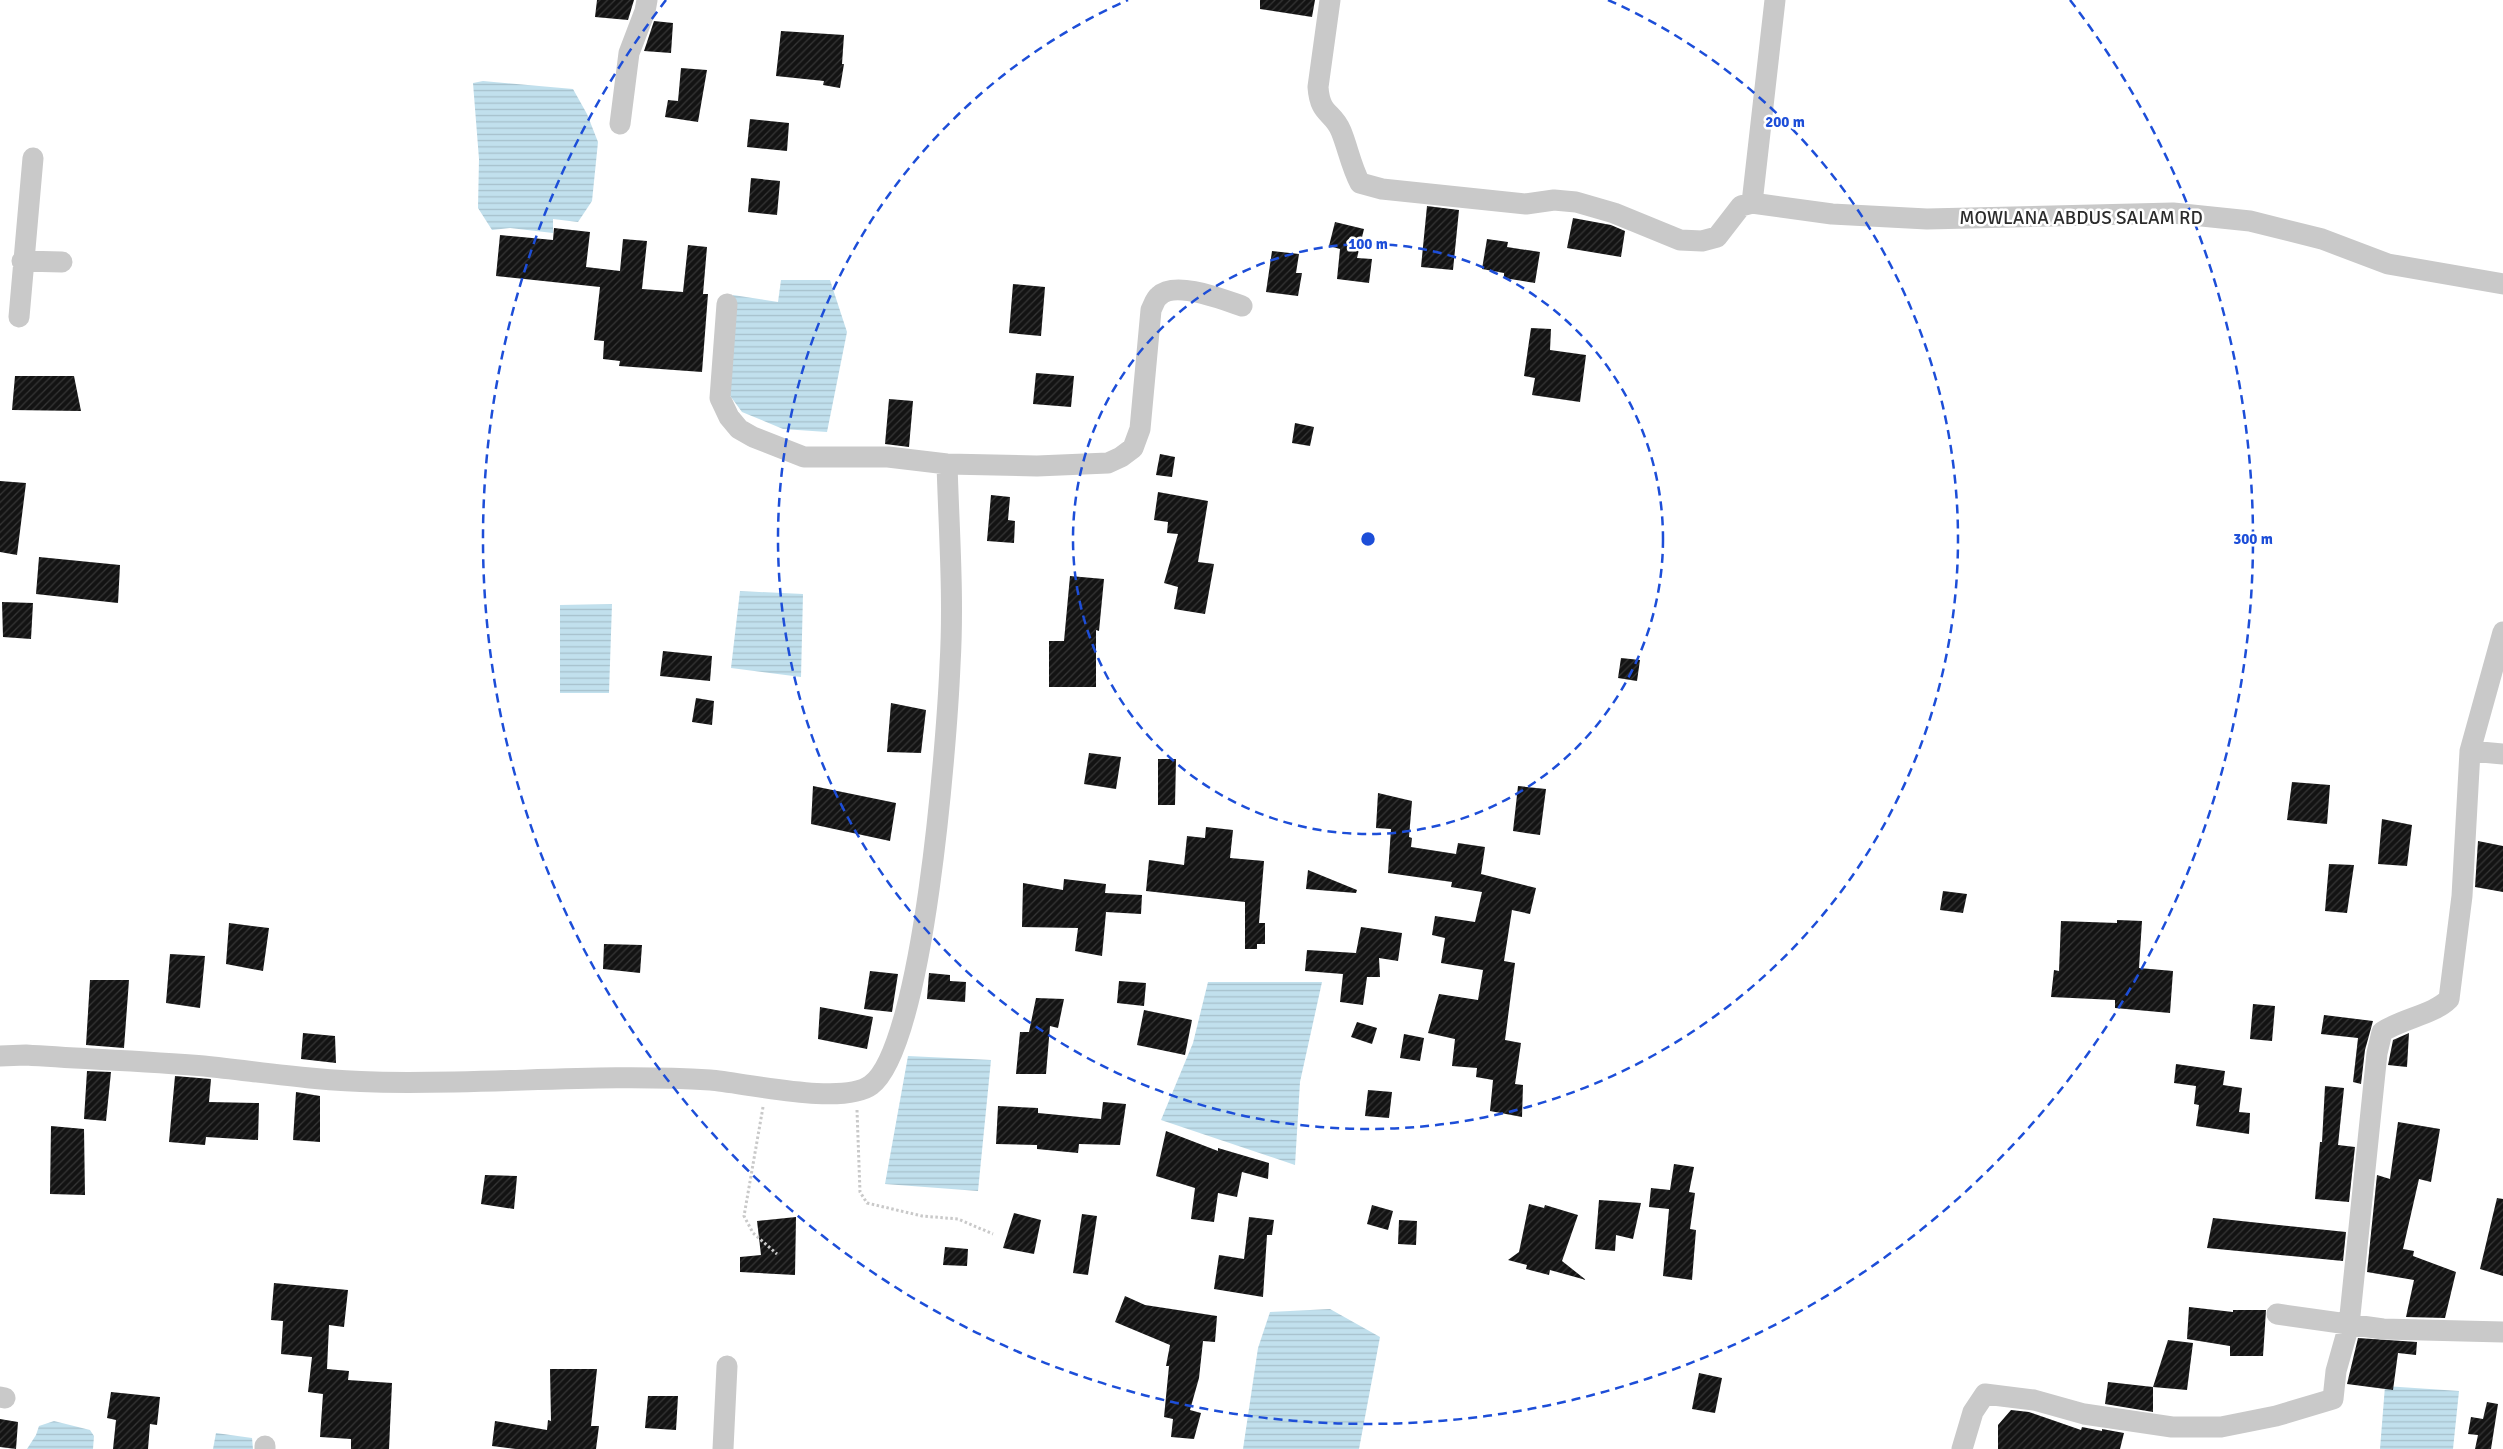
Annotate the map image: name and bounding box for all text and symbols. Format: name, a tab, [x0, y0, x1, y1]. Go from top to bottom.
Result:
text: 200 m	[1765, 113, 1805, 131]
street label: MOWLANA ABDUS SALAM RD	[1959, 206, 2203, 230]
text: 100 m	[1348, 235, 1388, 253]
centre of rings	[1359, 530, 1377, 548]
text: 300 m	[2233, 530, 2273, 548]

